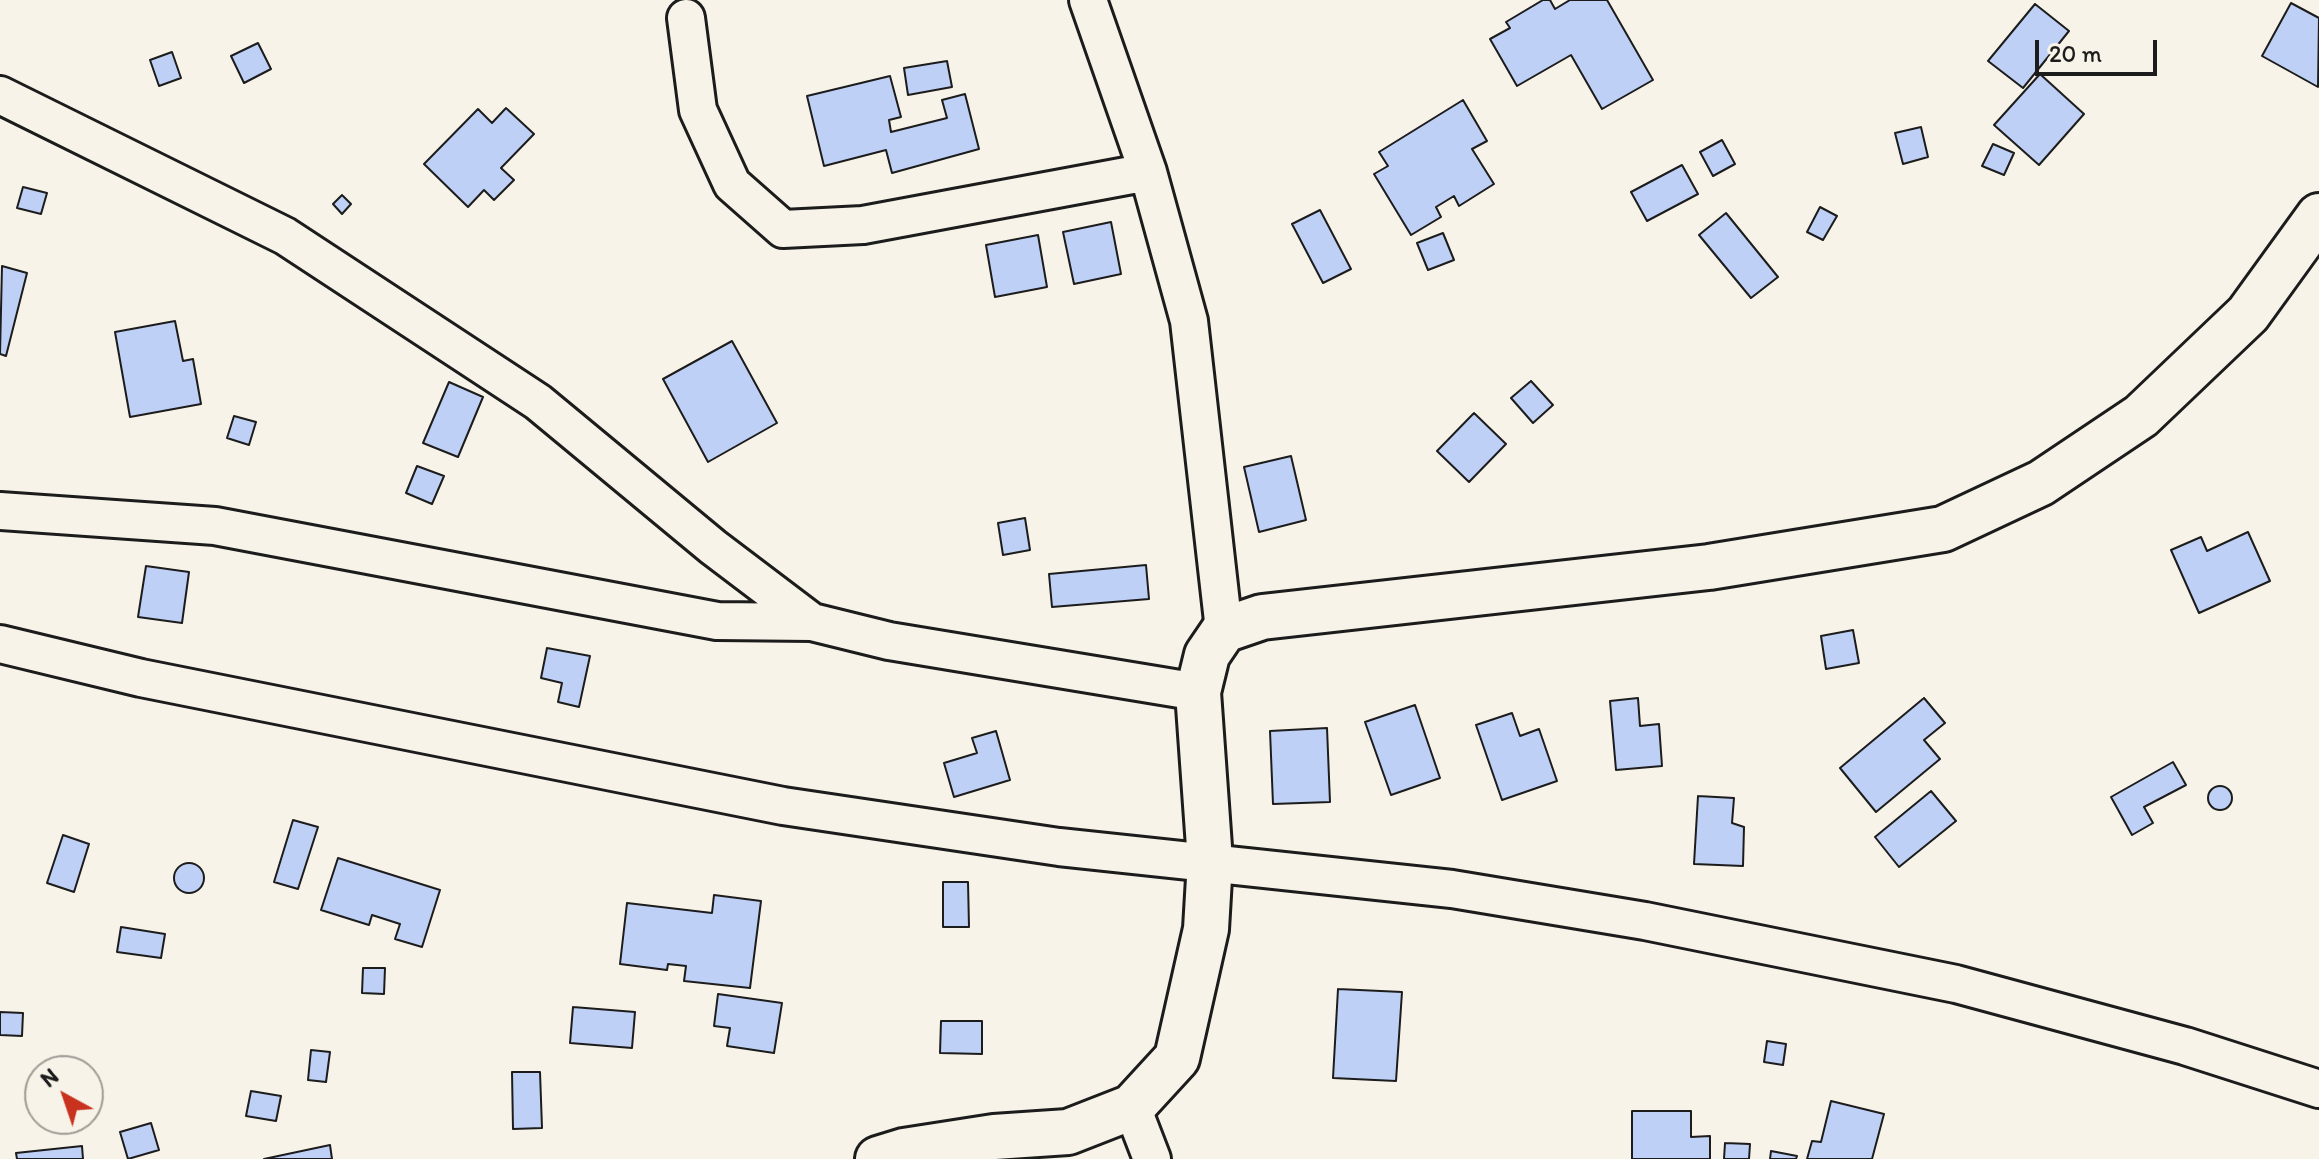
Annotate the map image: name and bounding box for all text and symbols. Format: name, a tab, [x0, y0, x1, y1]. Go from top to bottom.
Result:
scale bar	[2039, 24, 2161, 74]
text: 20 m	[2049, 39, 2102, 68]
north arrow	[24, 1055, 104, 1135]
text: N	[35, 1063, 64, 1093]

